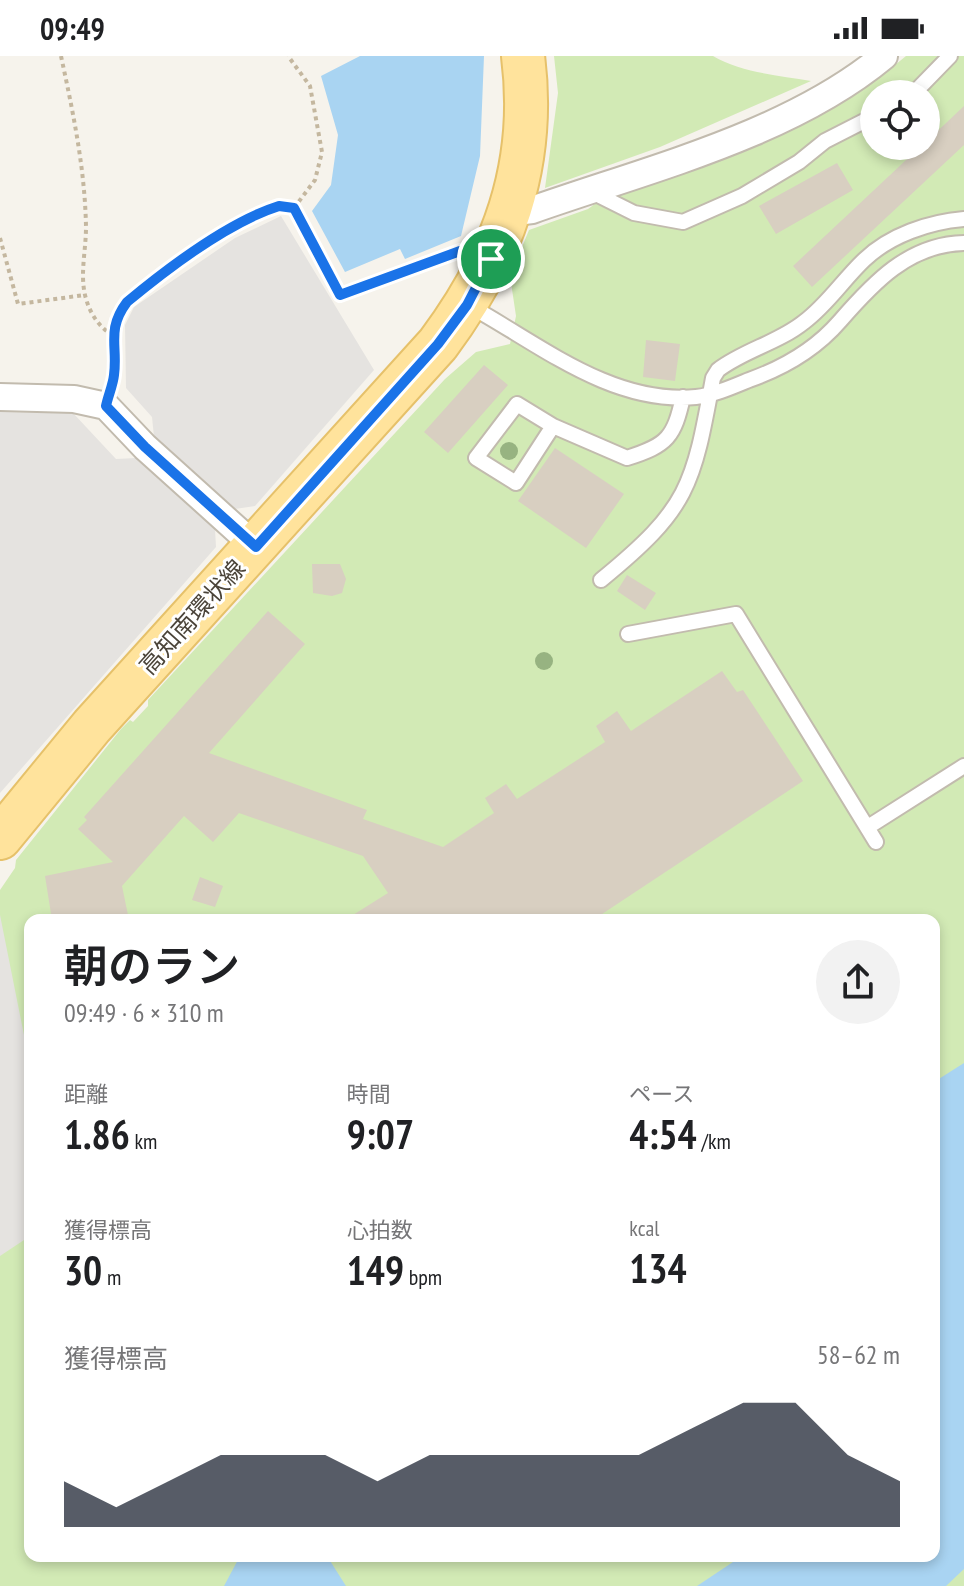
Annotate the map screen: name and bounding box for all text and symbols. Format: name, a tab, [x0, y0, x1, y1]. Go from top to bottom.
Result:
text: 09:49	[40, 9, 105, 48]
map controls	[860, 80, 940, 160]
button: locate	[860, 80, 940, 160]
pin	[457, 225, 525, 293]
icon: arrive	[469, 237, 513, 281]
street label: 高知南環状線	[132, 553, 252, 681]
text: 朝のラン	[64, 937, 240, 994]
button: share	[816, 940, 900, 1024]
text: 09:49 · 6 × 310 m	[64, 996, 224, 1029]
text: 距離	[64, 1080, 108, 1108]
text: 時間	[347, 1080, 391, 1108]
text: ペース	[629, 1080, 694, 1108]
text: 1.86	[64, 1108, 130, 1160]
text: 9:07	[347, 1108, 414, 1160]
text: 4:54	[629, 1108, 697, 1160]
text: km	[130, 1127, 157, 1155]
text: /km	[697, 1127, 731, 1155]
text: kcal	[629, 1214, 659, 1242]
text: 獲得標高	[64, 1216, 152, 1244]
text: 心拍数	[347, 1216, 413, 1244]
text: 134	[629, 1242, 687, 1294]
text: 30	[64, 1244, 102, 1296]
text: 149	[347, 1244, 404, 1296]
text: m	[102, 1263, 121, 1291]
text: bpm	[404, 1263, 442, 1291]
text: 58–62 m	[817, 1338, 900, 1371]
text: 獲得標高	[64, 1342, 168, 1375]

